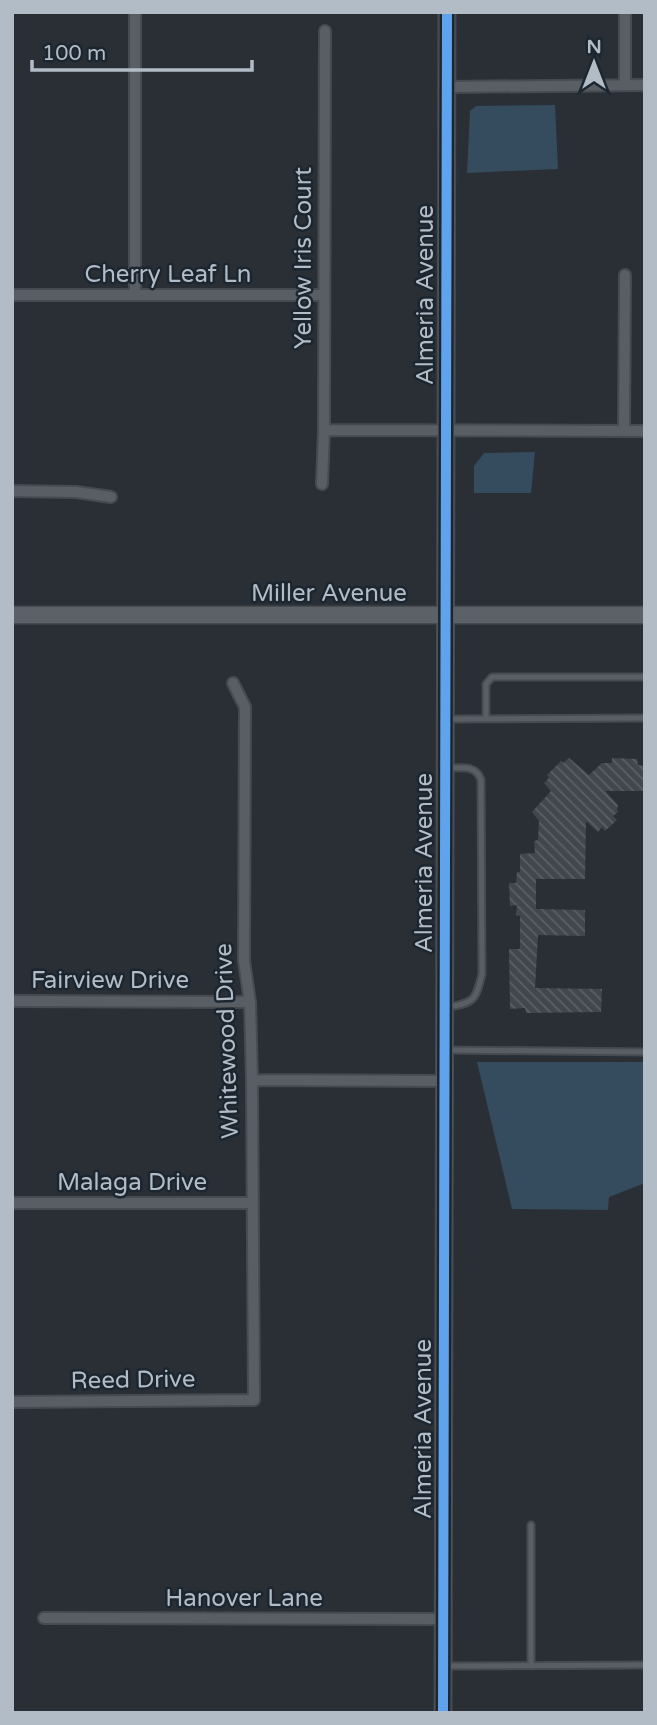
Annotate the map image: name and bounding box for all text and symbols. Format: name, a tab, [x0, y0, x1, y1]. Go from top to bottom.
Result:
scale bar	[32, 28, 252, 72]
north arrow	[559, 28, 629, 98]
text: N	[586, 36, 602, 58]
text: 100 m	[42, 41, 106, 66]
street label: Yellow Iris Court	[289, 167, 318, 349]
street label: Almeria Avenue	[411, 205, 440, 385]
street label: Cherry Leaf Ln	[85, 260, 251, 289]
street label: Miller Avenue	[251, 579, 407, 608]
street label: Almeria Avenue	[410, 773, 439, 953]
street label: Whitewood Drive	[209, 943, 245, 1139]
street label: Fairview Drive	[31, 966, 189, 995]
street label: Malaga Drive	[57, 1168, 207, 1197]
street label: Almeria Avenue	[409, 1339, 438, 1519]
street label: Reed Drive	[70, 1364, 196, 1396]
street label: Hanover Lane	[165, 1584, 323, 1613]

